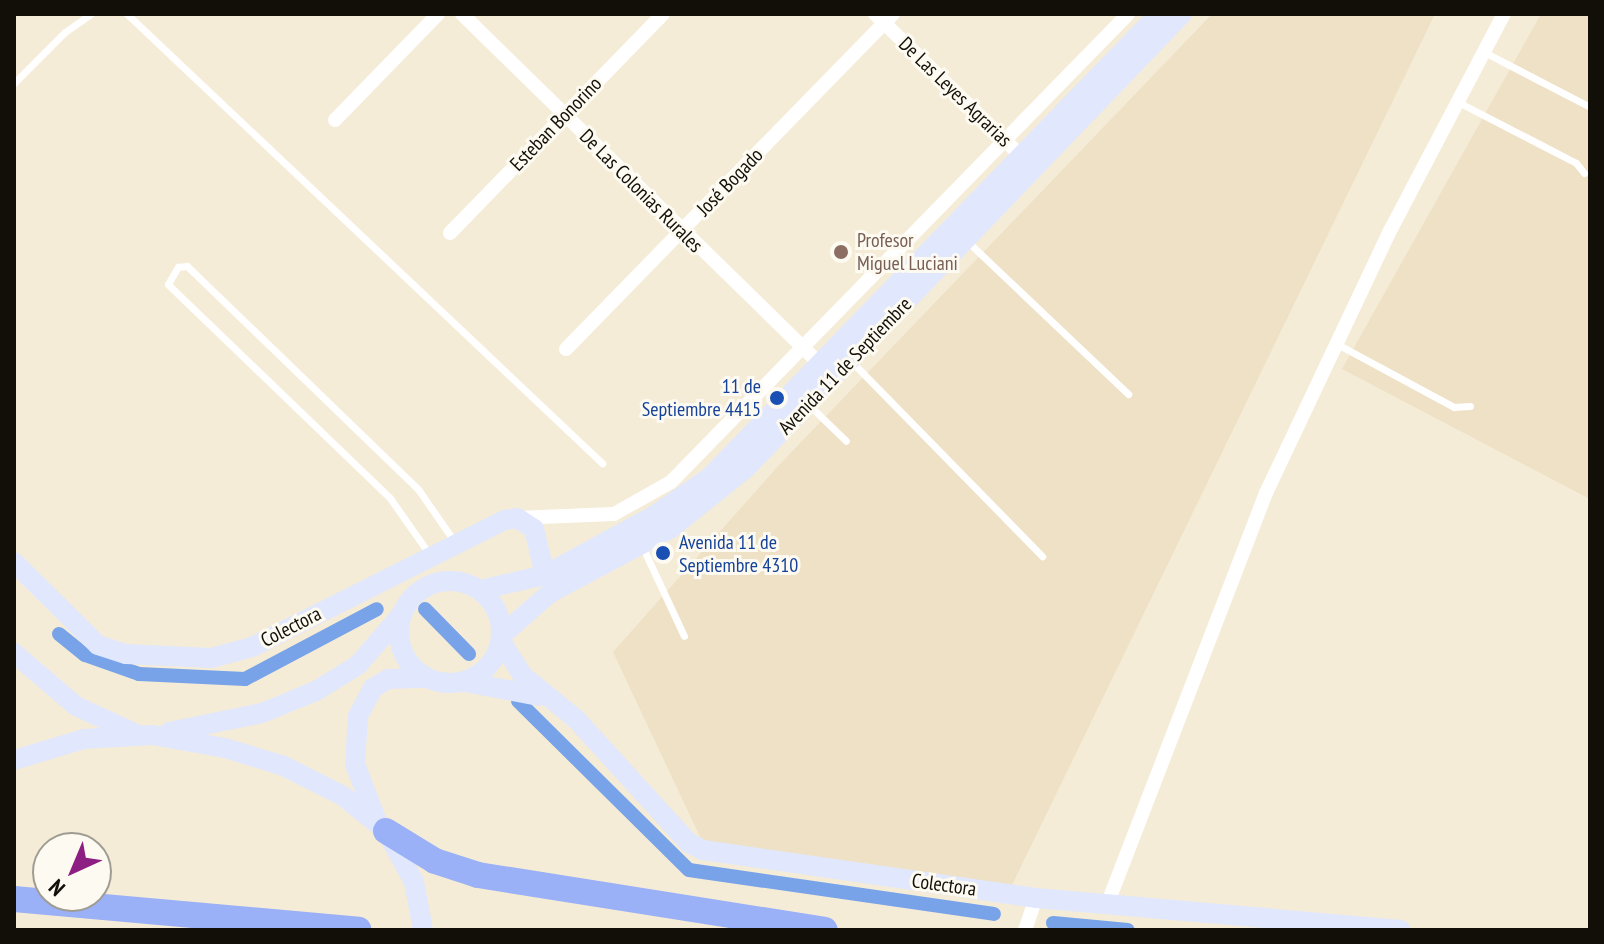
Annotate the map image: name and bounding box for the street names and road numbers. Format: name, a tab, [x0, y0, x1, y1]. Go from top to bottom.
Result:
street label: De Las Leyes Agrarias	[893, 32, 1017, 152]
street label: Esteban Bonorino	[505, 72, 607, 176]
street label: De Las Colonias Rurales	[574, 124, 708, 258]
street label: José Bogado	[692, 143, 768, 221]
street label: Avenida 11 de Septiembre	[773, 292, 917, 440]
street label: Colectora	[257, 602, 325, 652]
street label: Colectora	[910, 869, 978, 901]

